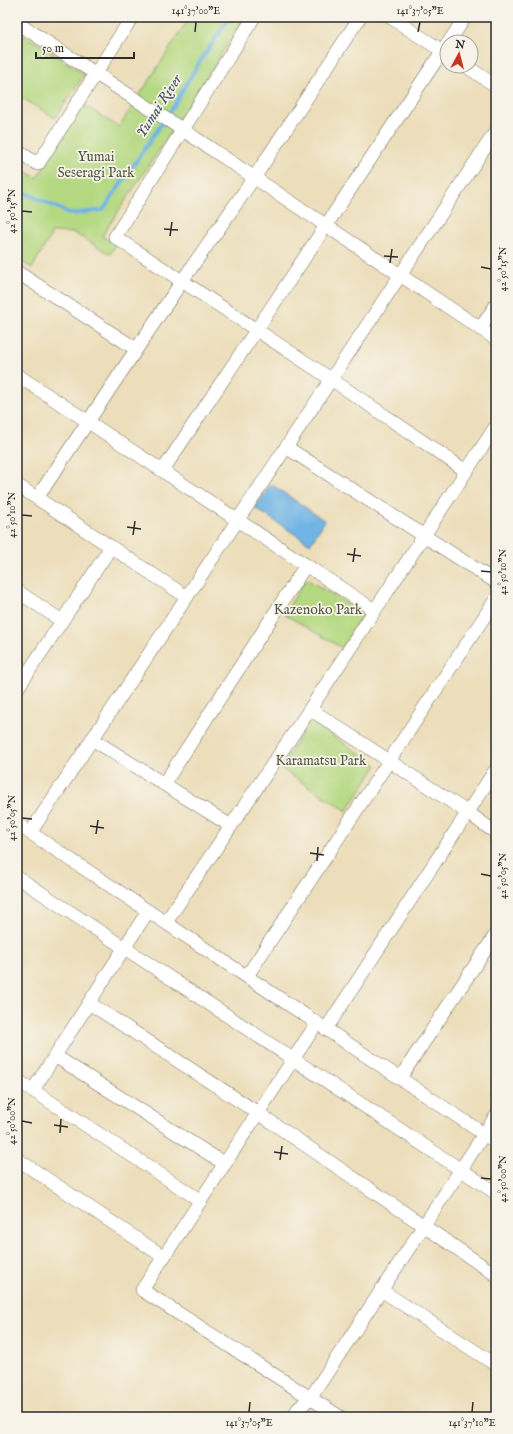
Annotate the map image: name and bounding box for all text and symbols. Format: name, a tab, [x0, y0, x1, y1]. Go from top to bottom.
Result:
text: 141°37'00"E	[172, 5, 220, 18]
text: 141°37'05"E	[396, 5, 444, 18]
scale bar	[36, 34, 134, 60]
north arrow	[439, 34, 479, 74]
text: N	[454, 37, 466, 53]
text: 50 m	[42, 41, 64, 56]
water label: Yumai River	[132, 70, 187, 141]
park label: Yumai Seseragi Park	[57, 148, 135, 182]
text: 42°50'15"N	[6, 188, 19, 234]
text: 42°50'15"N	[497, 246, 510, 292]
text: 42°50'10"N	[6, 492, 19, 538]
text: 42°50'10"N	[497, 549, 510, 595]
park label: Kazenoko Park	[274, 601, 363, 619]
park label: Karamatsu Park	[276, 752, 367, 770]
text: 42°50'05"N	[6, 795, 19, 841]
text: 42°50'05"N	[497, 853, 510, 899]
text: 42°50'00"N	[6, 1097, 19, 1145]
text: 42°50'00"N	[497, 1155, 510, 1203]
text: 141°37'05"E	[225, 1417, 273, 1430]
text: 141°37'10"E	[448, 1417, 496, 1430]

